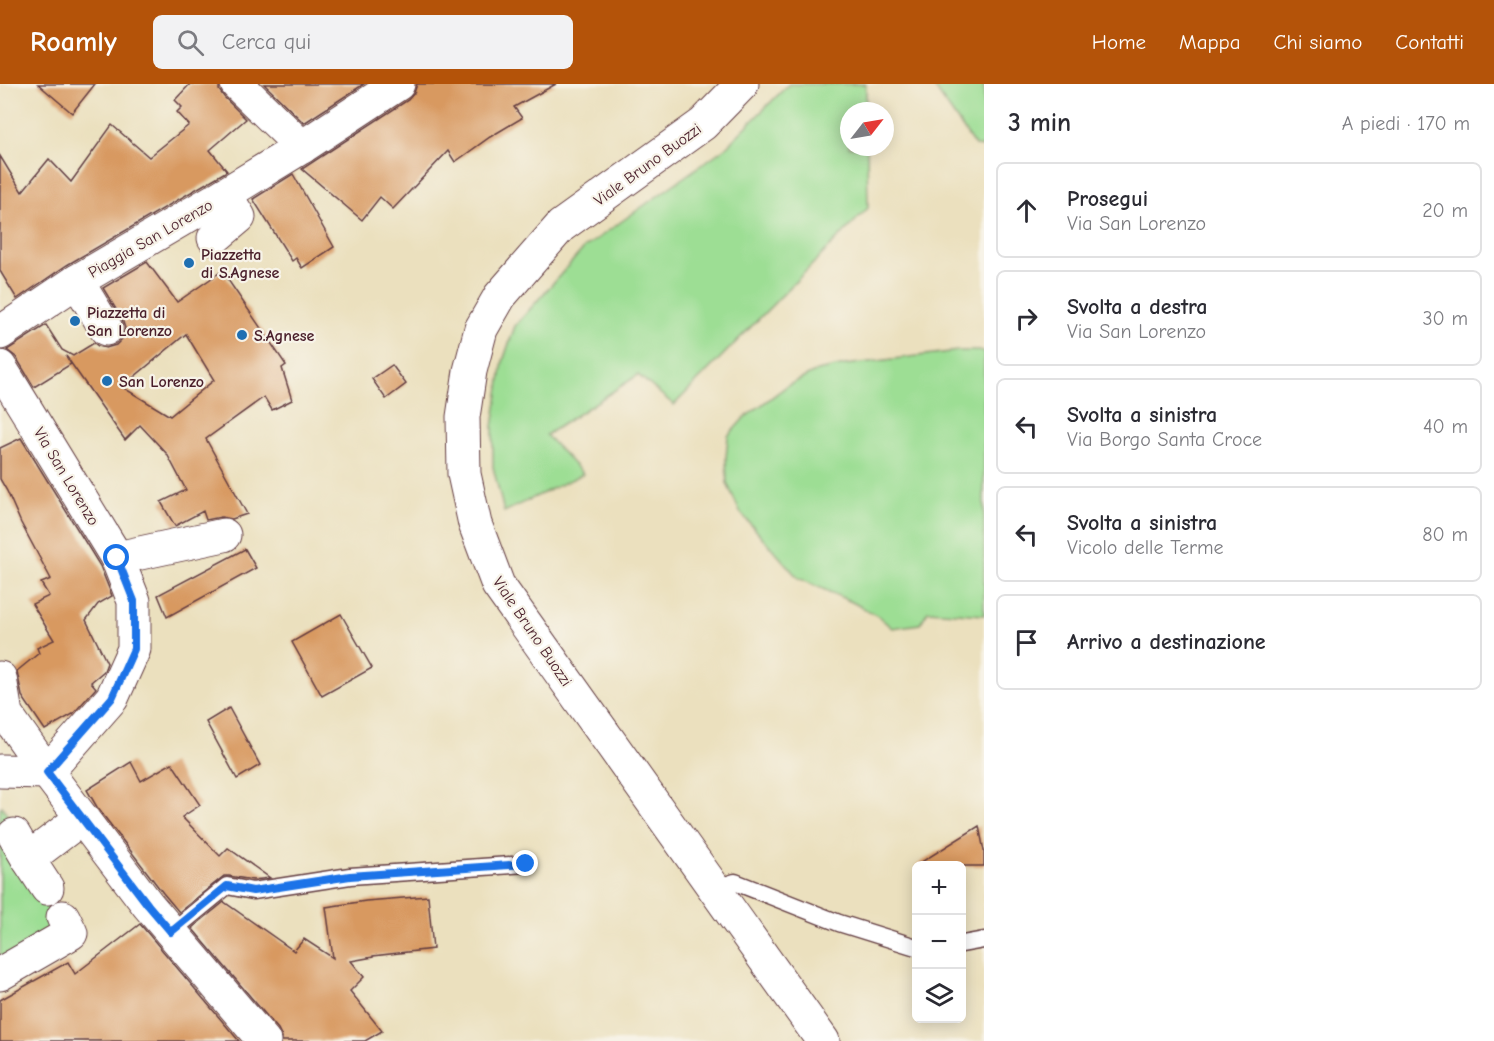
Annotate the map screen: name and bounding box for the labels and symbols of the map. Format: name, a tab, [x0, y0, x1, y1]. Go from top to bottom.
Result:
north arrow	[840, 102, 894, 156]
street label: Viale Bruno Buozzi	[590, 120, 705, 210]
street label: Piaggia San Lorenzo	[85, 196, 216, 282]
place label: Piazzetta di S.Agnese	[201, 246, 280, 282]
marker: Piazzetta di S.Agnese	[182, 256, 196, 270]
place label: Piazzetta di San Lorenzo	[87, 304, 172, 340]
marker: Piazzetta di San Lorenzo	[68, 314, 82, 328]
place label: S.Agnese	[254, 327, 315, 345]
marker: S.Agnese	[235, 328, 249, 342]
place label: San Lorenzo	[119, 373, 204, 391]
marker: San Lorenzo	[100, 374, 114, 388]
street label: Via San Lorenzo	[30, 424, 103, 529]
route start	[103, 544, 129, 570]
street label: Viale Bruno Buozzi	[489, 573, 575, 690]
route end	[512, 850, 538, 876]

